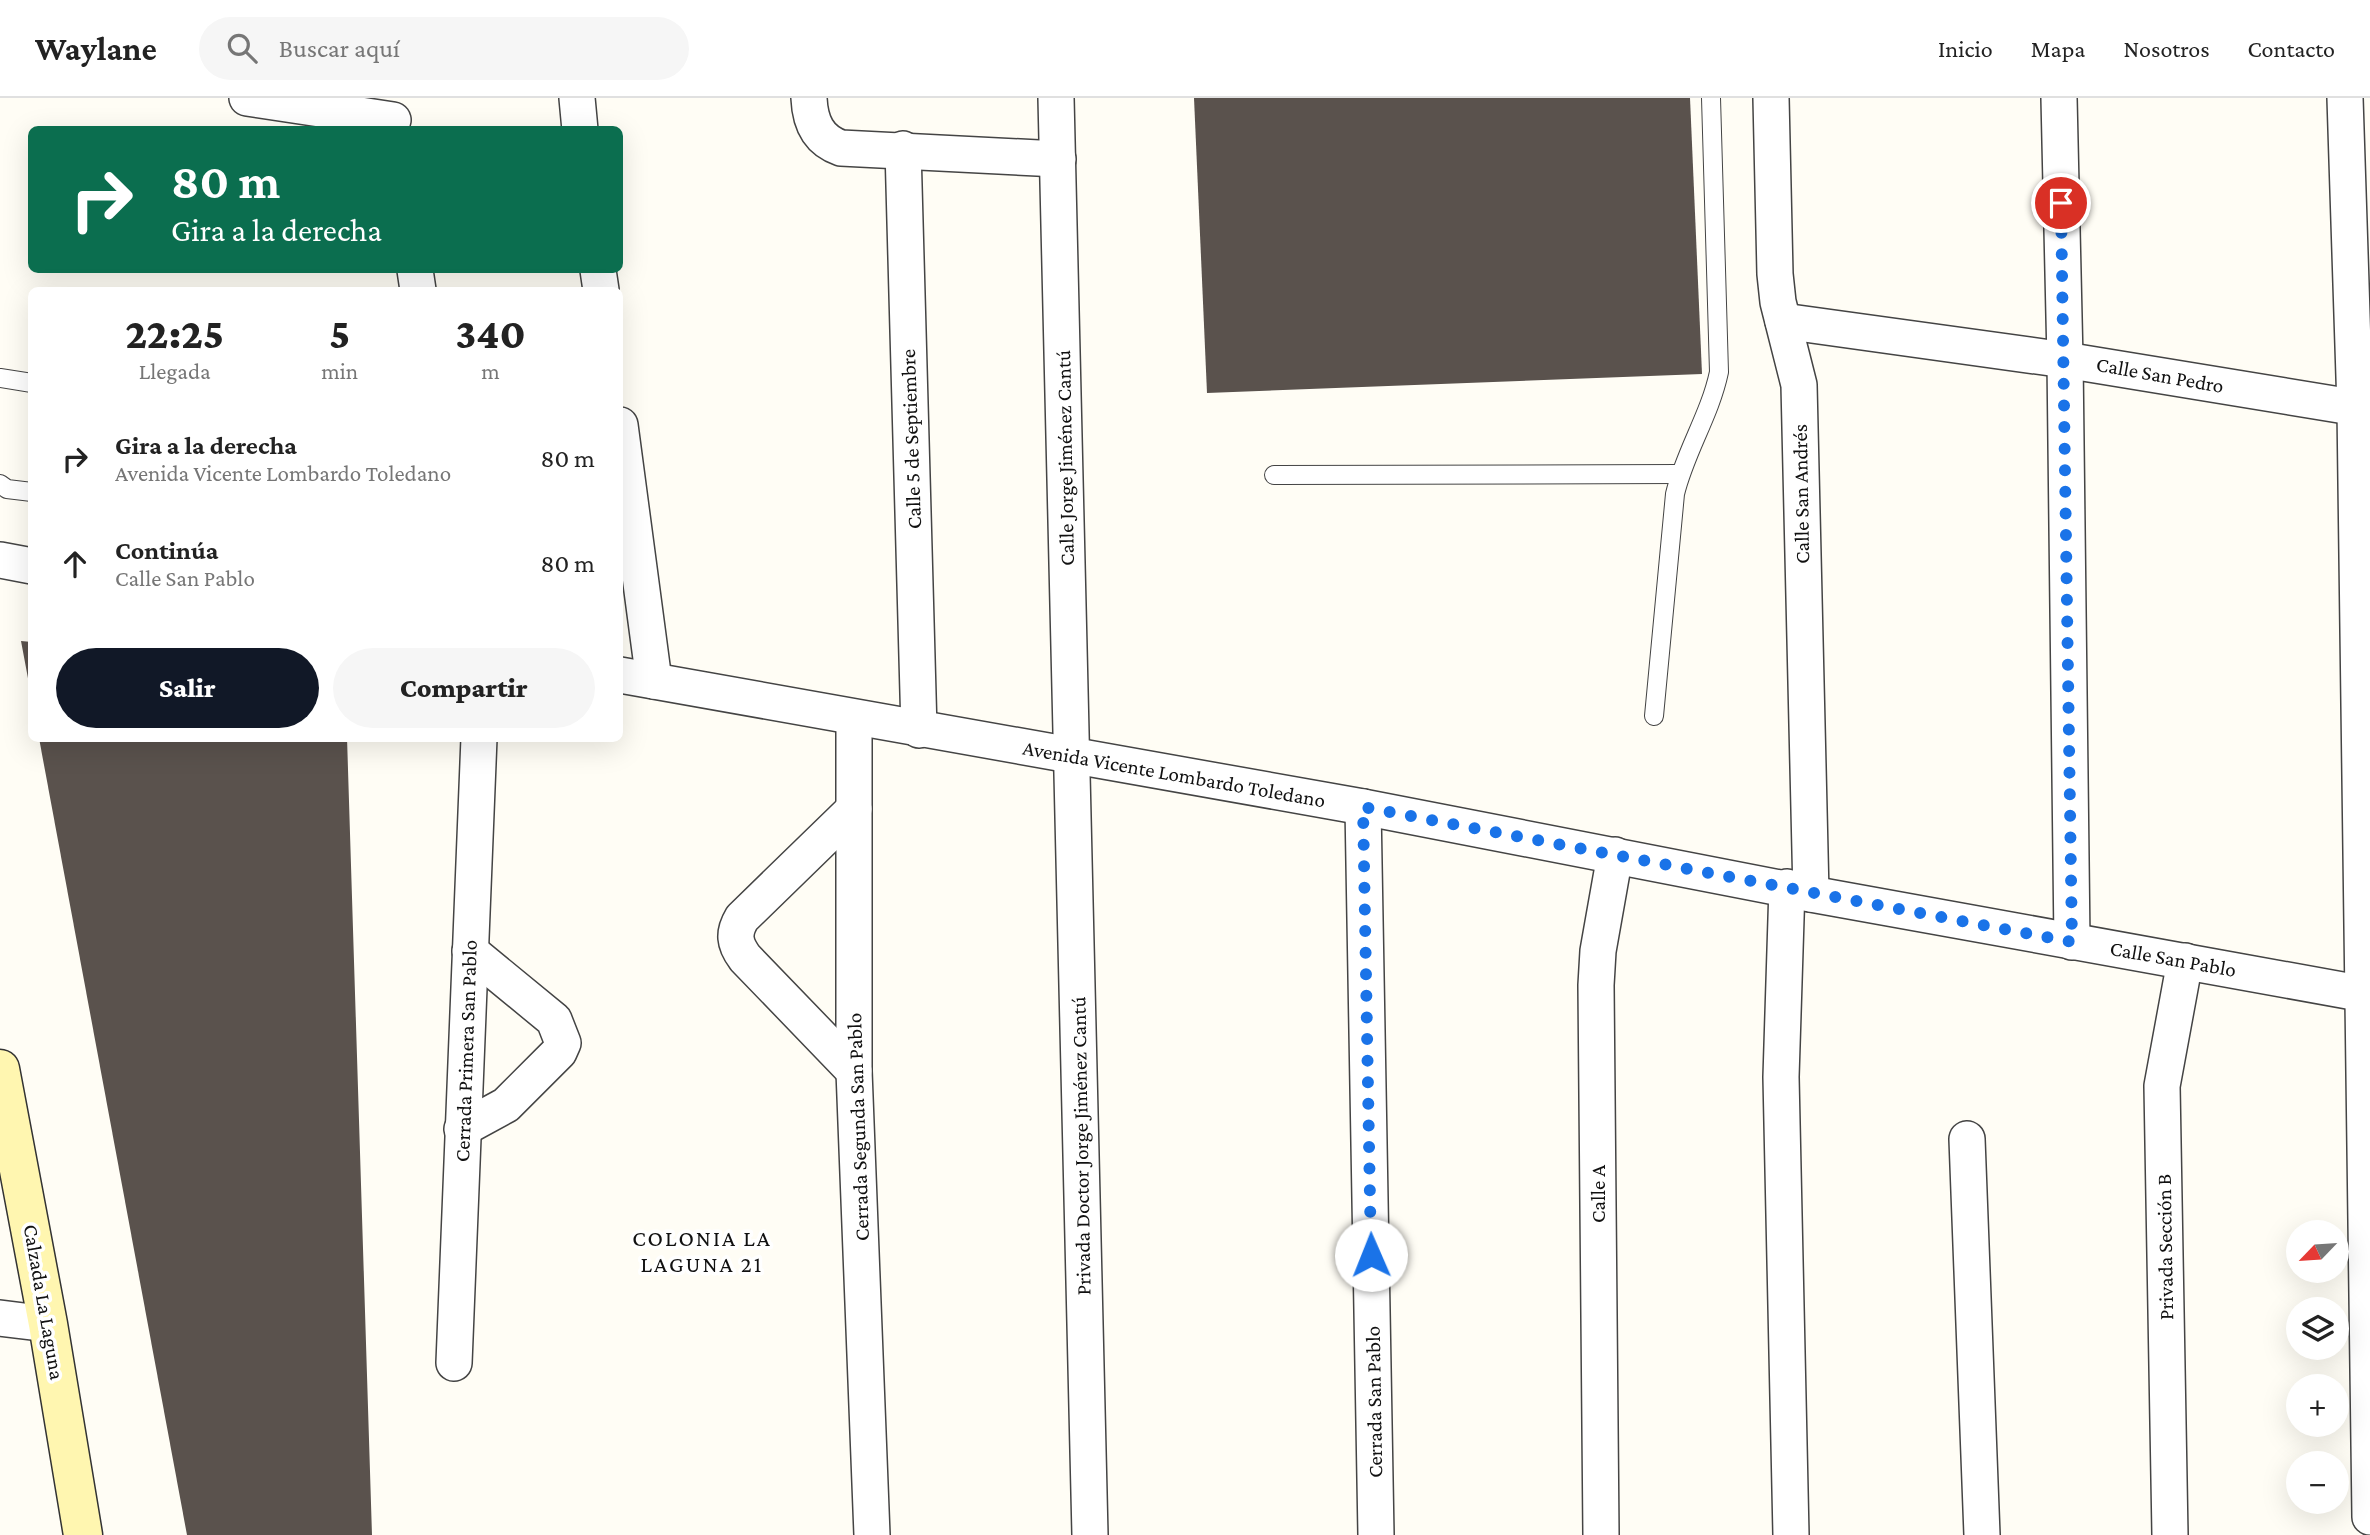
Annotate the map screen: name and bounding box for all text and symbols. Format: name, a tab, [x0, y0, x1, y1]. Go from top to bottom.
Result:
search box	[199, 17, 689, 80]
icon: search	[223, 29, 261, 67]
text: Waylane	[35, 30, 157, 67]
text: Buscar aquí	[279, 34, 400, 63]
text: Inicio	[1938, 35, 1993, 62]
text: Mapa	[2031, 35, 2085, 62]
text: Nosotros	[2123, 35, 2210, 62]
text: Contacto	[2248, 35, 2335, 62]
icon: right	[56, 154, 147, 245]
text: 80 m	[171, 154, 280, 209]
pin	[2031, 173, 2091, 233]
icon: arrive	[2042, 184, 2080, 222]
text: Gira a la derecha	[171, 212, 382, 248]
text: 22:25	[125, 310, 224, 357]
text: 5	[329, 310, 350, 357]
text: 340	[456, 310, 526, 357]
street label: Calle 5 de Septiembre	[896, 349, 926, 529]
street label: Calle Jorge Jiménez Cantú	[1051, 350, 1079, 566]
street label: Calle San Pedro	[2094, 352, 2226, 398]
text: Llegada	[139, 358, 211, 384]
text: min	[321, 358, 358, 384]
text: m	[481, 358, 500, 384]
street label: Calle San Andrés	[1788, 424, 1814, 564]
text: Gira a la derecha	[115, 431, 297, 460]
icon: right	[56, 440, 94, 478]
text: 80 m	[541, 444, 595, 473]
text: Avenida Vicente Lombardo Toledano	[115, 460, 451, 486]
text: Continúa	[115, 536, 218, 565]
icon: ahead	[56, 545, 94, 583]
text: 80 m	[541, 549, 595, 578]
text: Calle San Pablo	[115, 565, 255, 591]
button: Salir	[56, 648, 319, 728]
button: Compartir	[333, 648, 595, 728]
street label: Avenida Vicente Lombardo Toledano	[1021, 736, 1327, 812]
street label: Calle San Pablo	[2108, 936, 2238, 982]
street label: Cerrada Primera San Pablo	[450, 940, 482, 1162]
street label: Privada Doctor Jorge Jiménez Cantú	[1066, 996, 1096, 1296]
street label: Cerrada Segunda San Pablo	[842, 1013, 874, 1241]
street label: Calle A	[1586, 1165, 1610, 1223]
street label: Privada Sección B	[2152, 1174, 2178, 1320]
position arrow	[1334, 1218, 1408, 1292]
north arrow	[2286, 1220, 2348, 1283]
map controls	[2286, 1220, 2349, 1514]
street label: Calzada La Laguna	[19, 1222, 70, 1382]
district label: COLONIA LA LAGUNA 21	[632, 1225, 772, 1277]
button: layers	[2286, 1297, 2349, 1360]
street label: Cerrada San Pablo	[1361, 1326, 1387, 1478]
button: +	[2286, 1374, 2349, 1437]
button: −	[2286, 1451, 2349, 1514]

